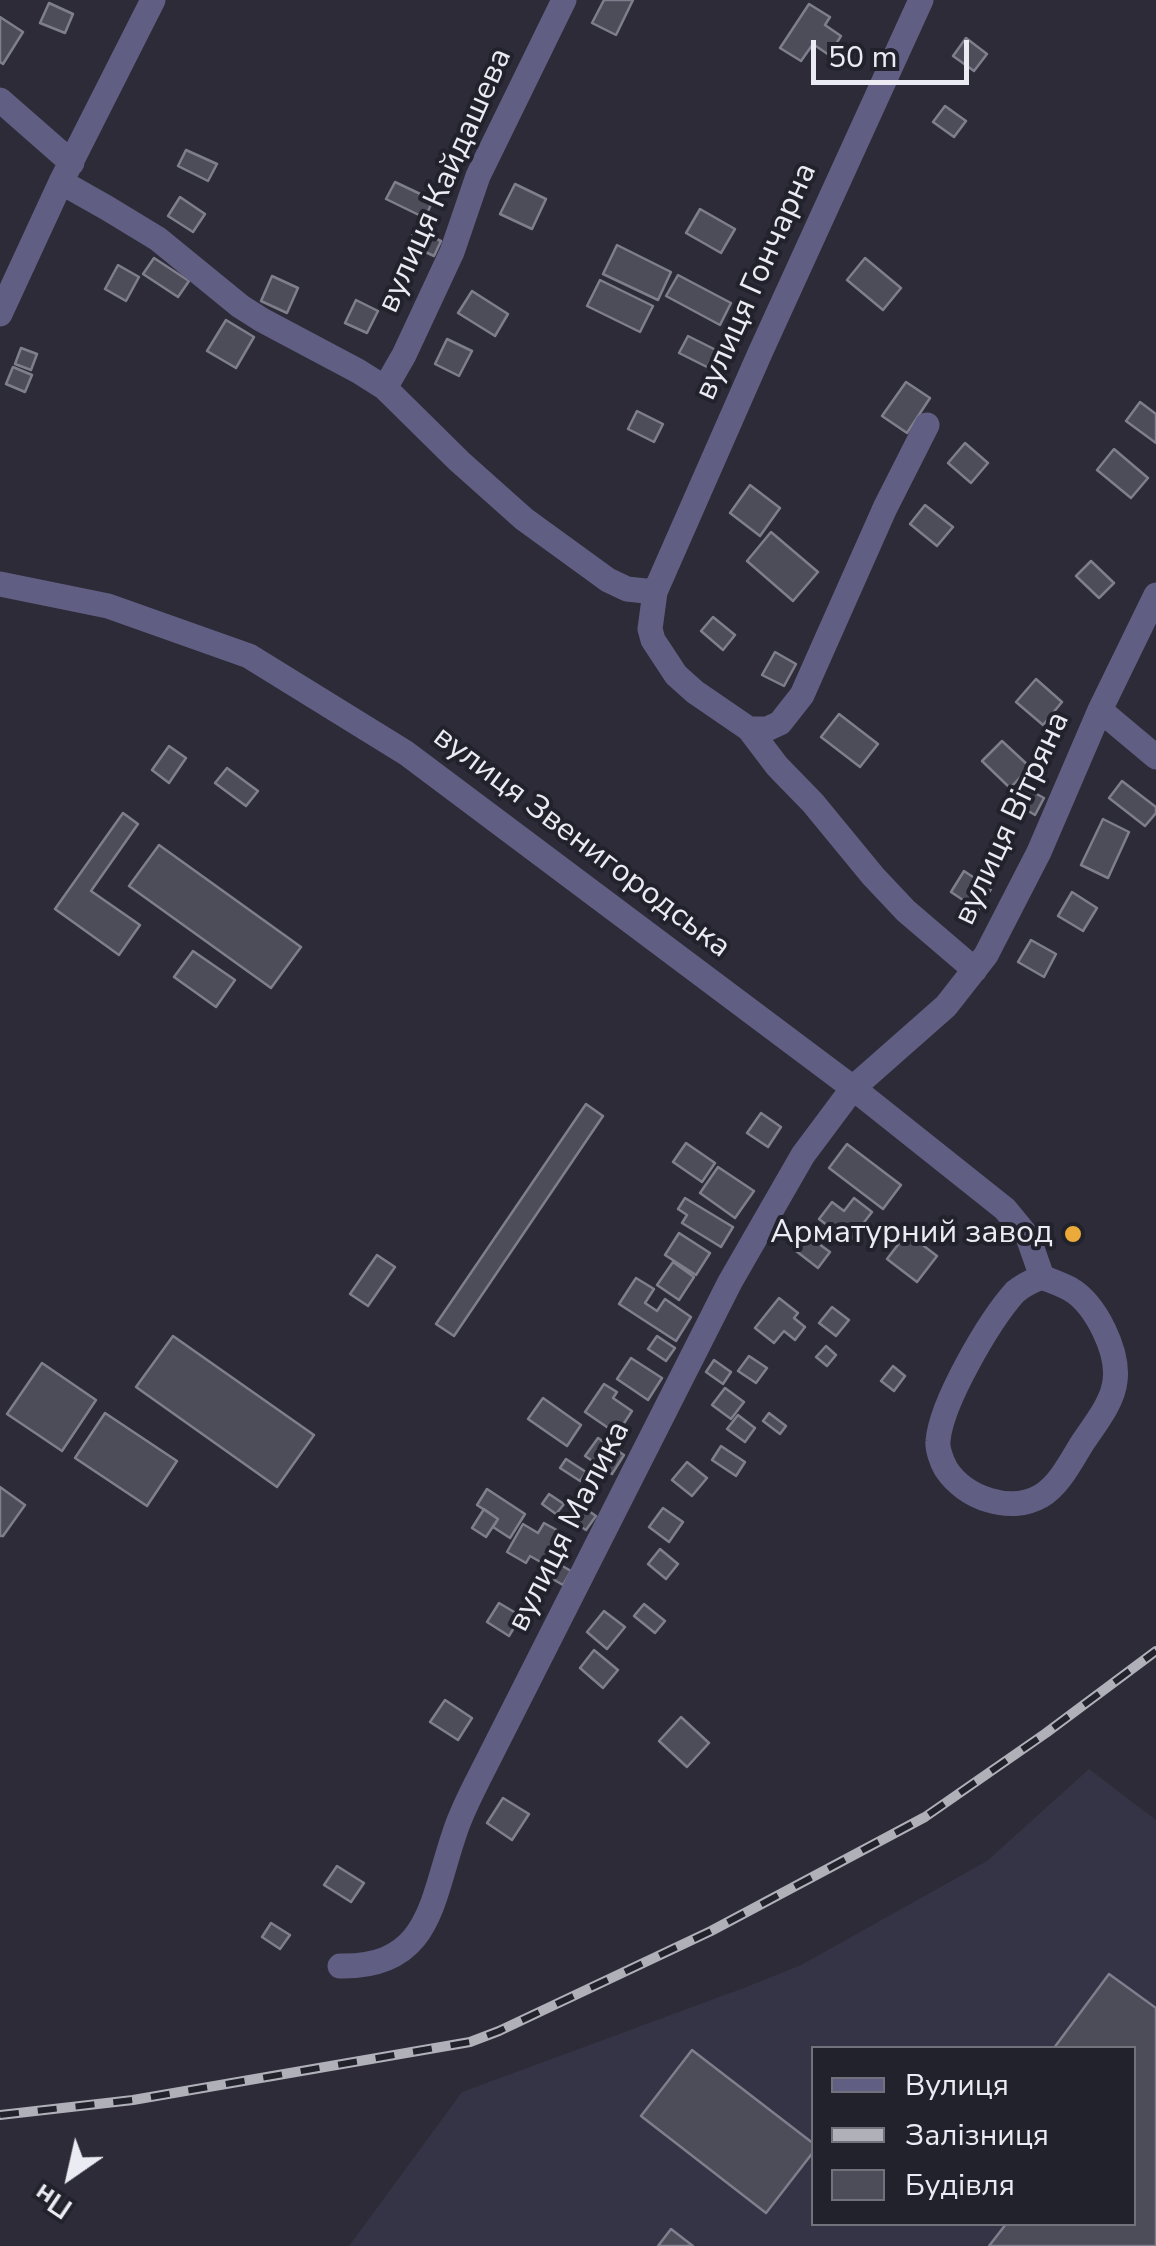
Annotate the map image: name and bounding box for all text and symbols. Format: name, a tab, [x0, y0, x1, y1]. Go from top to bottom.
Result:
scale bar	[816, 20, 974, 82]
text: 50 m	[828, 37, 897, 78]
street label: вулиця Кайдашева	[370, 43, 522, 319]
street label: вулиця Гончарна	[688, 158, 826, 406]
street label: вулиця Вітряна	[947, 706, 1079, 932]
street label: вулиця Звенигородська	[425, 719, 737, 967]
place label: Арматурний завод	[770, 1215, 1053, 1253]
marker: Арматурний завод	[1062, 1223, 1084, 1245]
street label: вулиця Малика	[501, 1415, 639, 1639]
legend	[811, 2046, 1136, 2226]
text: Вулиця	[905, 2065, 1009, 2106]
text: Залізниця	[905, 2115, 1049, 2156]
north arrow	[20, 2126, 120, 2226]
text: Будівля	[905, 2165, 1015, 2206]
text: Пн	[27, 2174, 80, 2227]

